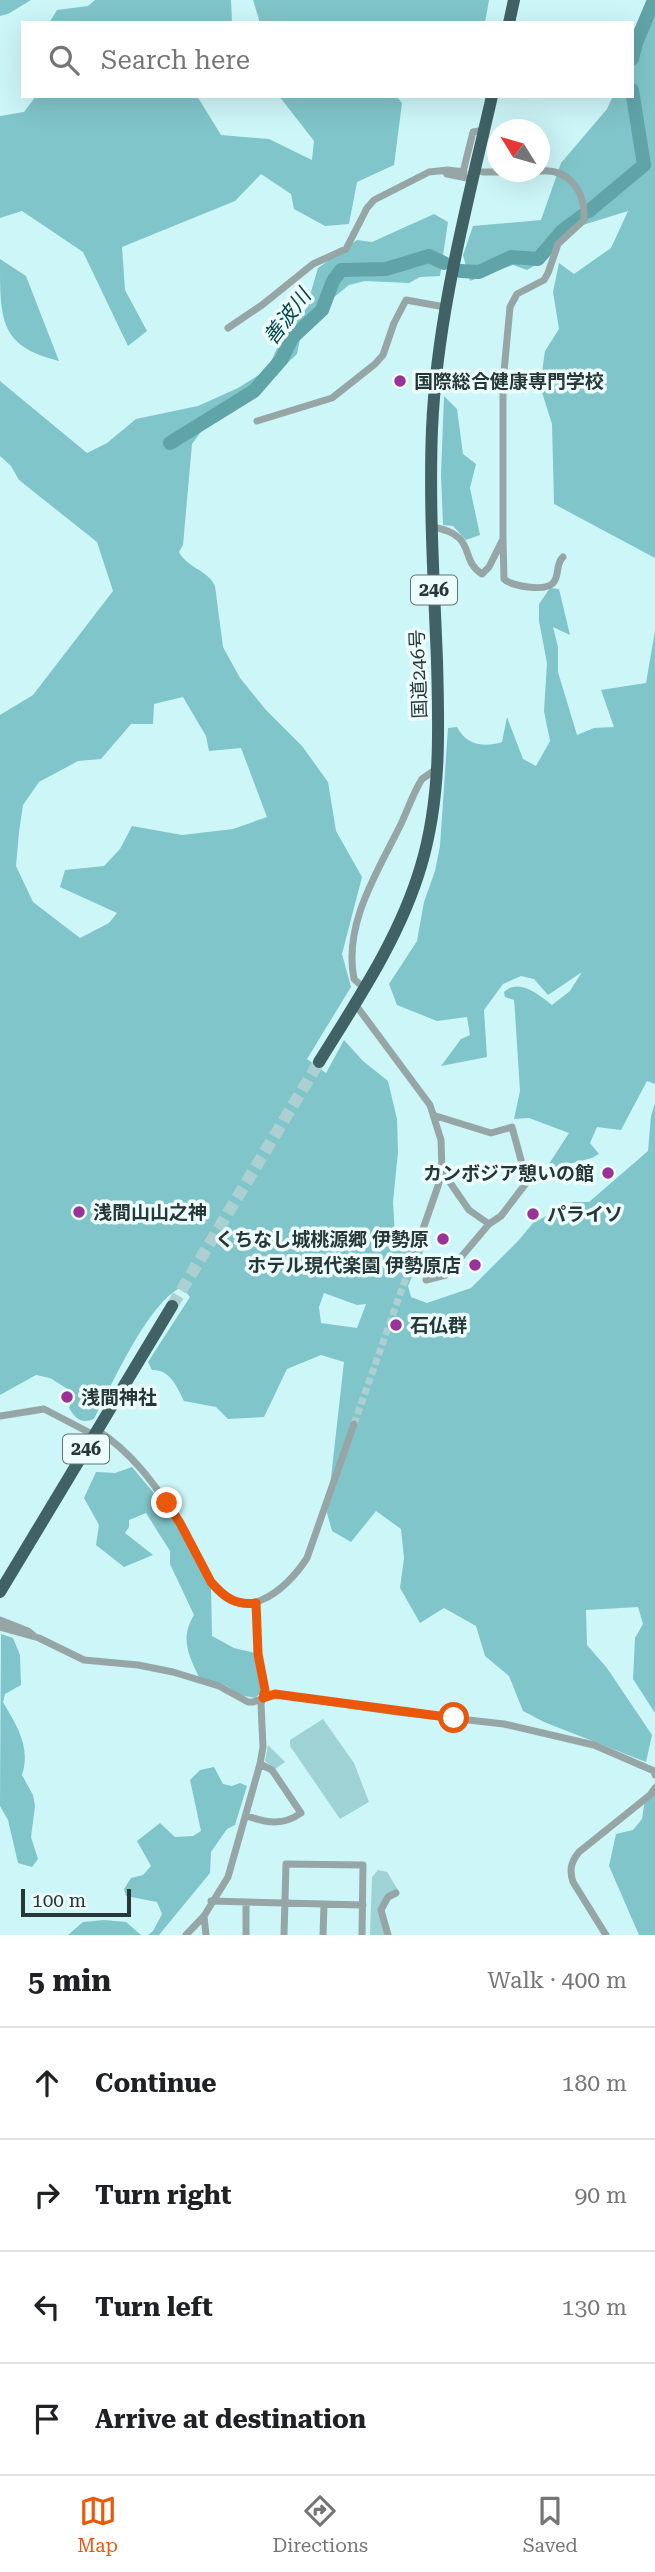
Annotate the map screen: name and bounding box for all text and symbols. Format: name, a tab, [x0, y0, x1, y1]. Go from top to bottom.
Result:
search box	[21, 21, 634, 98]
icon: search	[45, 41, 83, 79]
text: Search here	[101, 45, 250, 75]
north arrow	[487, 119, 550, 182]
water label: 善波川	[258, 283, 317, 349]
place label: 国際総合健康専門学校	[414, 370, 604, 393]
marker: 国際総合健康専門学校	[392, 373, 408, 389]
road number: 246	[411, 576, 457, 604]
street label: 国道246号	[405, 629, 432, 719]
place label: カンボジア憩いの館	[423, 1162, 594, 1185]
marker: カンボジア憩いの館	[600, 1165, 616, 1181]
place label: 浅間山山之神	[93, 1201, 207, 1224]
place label: パライソ	[547, 1203, 623, 1226]
marker: 浅間山山之神	[71, 1204, 87, 1220]
marker: パライソ	[525, 1206, 541, 1222]
place label: くちなし城桃源郷 伊勢原	[215, 1228, 429, 1251]
marker: くちなし城桃源郷 伊勢原	[435, 1231, 451, 1247]
place label: ホテル現代楽園 伊勢原店	[247, 1254, 461, 1277]
marker: ホテル現代楽園 伊勢原店	[467, 1257, 483, 1273]
place label: 石仏群	[410, 1314, 467, 1337]
marker: 石仏群	[388, 1317, 404, 1333]
place label: 浅間神社	[81, 1386, 157, 1409]
marker: 浅間神社	[59, 1389, 75, 1405]
road number: 246	[63, 1434, 109, 1464]
route end	[151, 1487, 182, 1518]
route start	[438, 1702, 469, 1733]
scale bar	[21, 1886, 131, 1918]
text: 100 m	[32, 1889, 86, 1912]
text: 5 min	[28, 1963, 111, 1998]
text: Walk · 400 m	[488, 1967, 627, 1994]
icon: ahead	[28, 2064, 66, 2102]
text: Continue	[95, 2068, 217, 2098]
text: 180 m	[562, 2070, 627, 2097]
icon: right	[28, 2176, 66, 2214]
text: Turn right	[95, 2180, 231, 2210]
text: 90 m	[574, 2182, 627, 2209]
icon: left	[28, 2288, 66, 2326]
text: Turn left	[95, 2292, 213, 2322]
text: 130 m	[562, 2294, 627, 2321]
icon: arrive	[28, 2400, 66, 2438]
text: Arrive at destination	[95, 2404, 366, 2434]
tab: Map	[77, 2492, 118, 2557]
tab: Directions	[272, 2492, 368, 2557]
tab: Saved	[523, 2492, 578, 2557]

